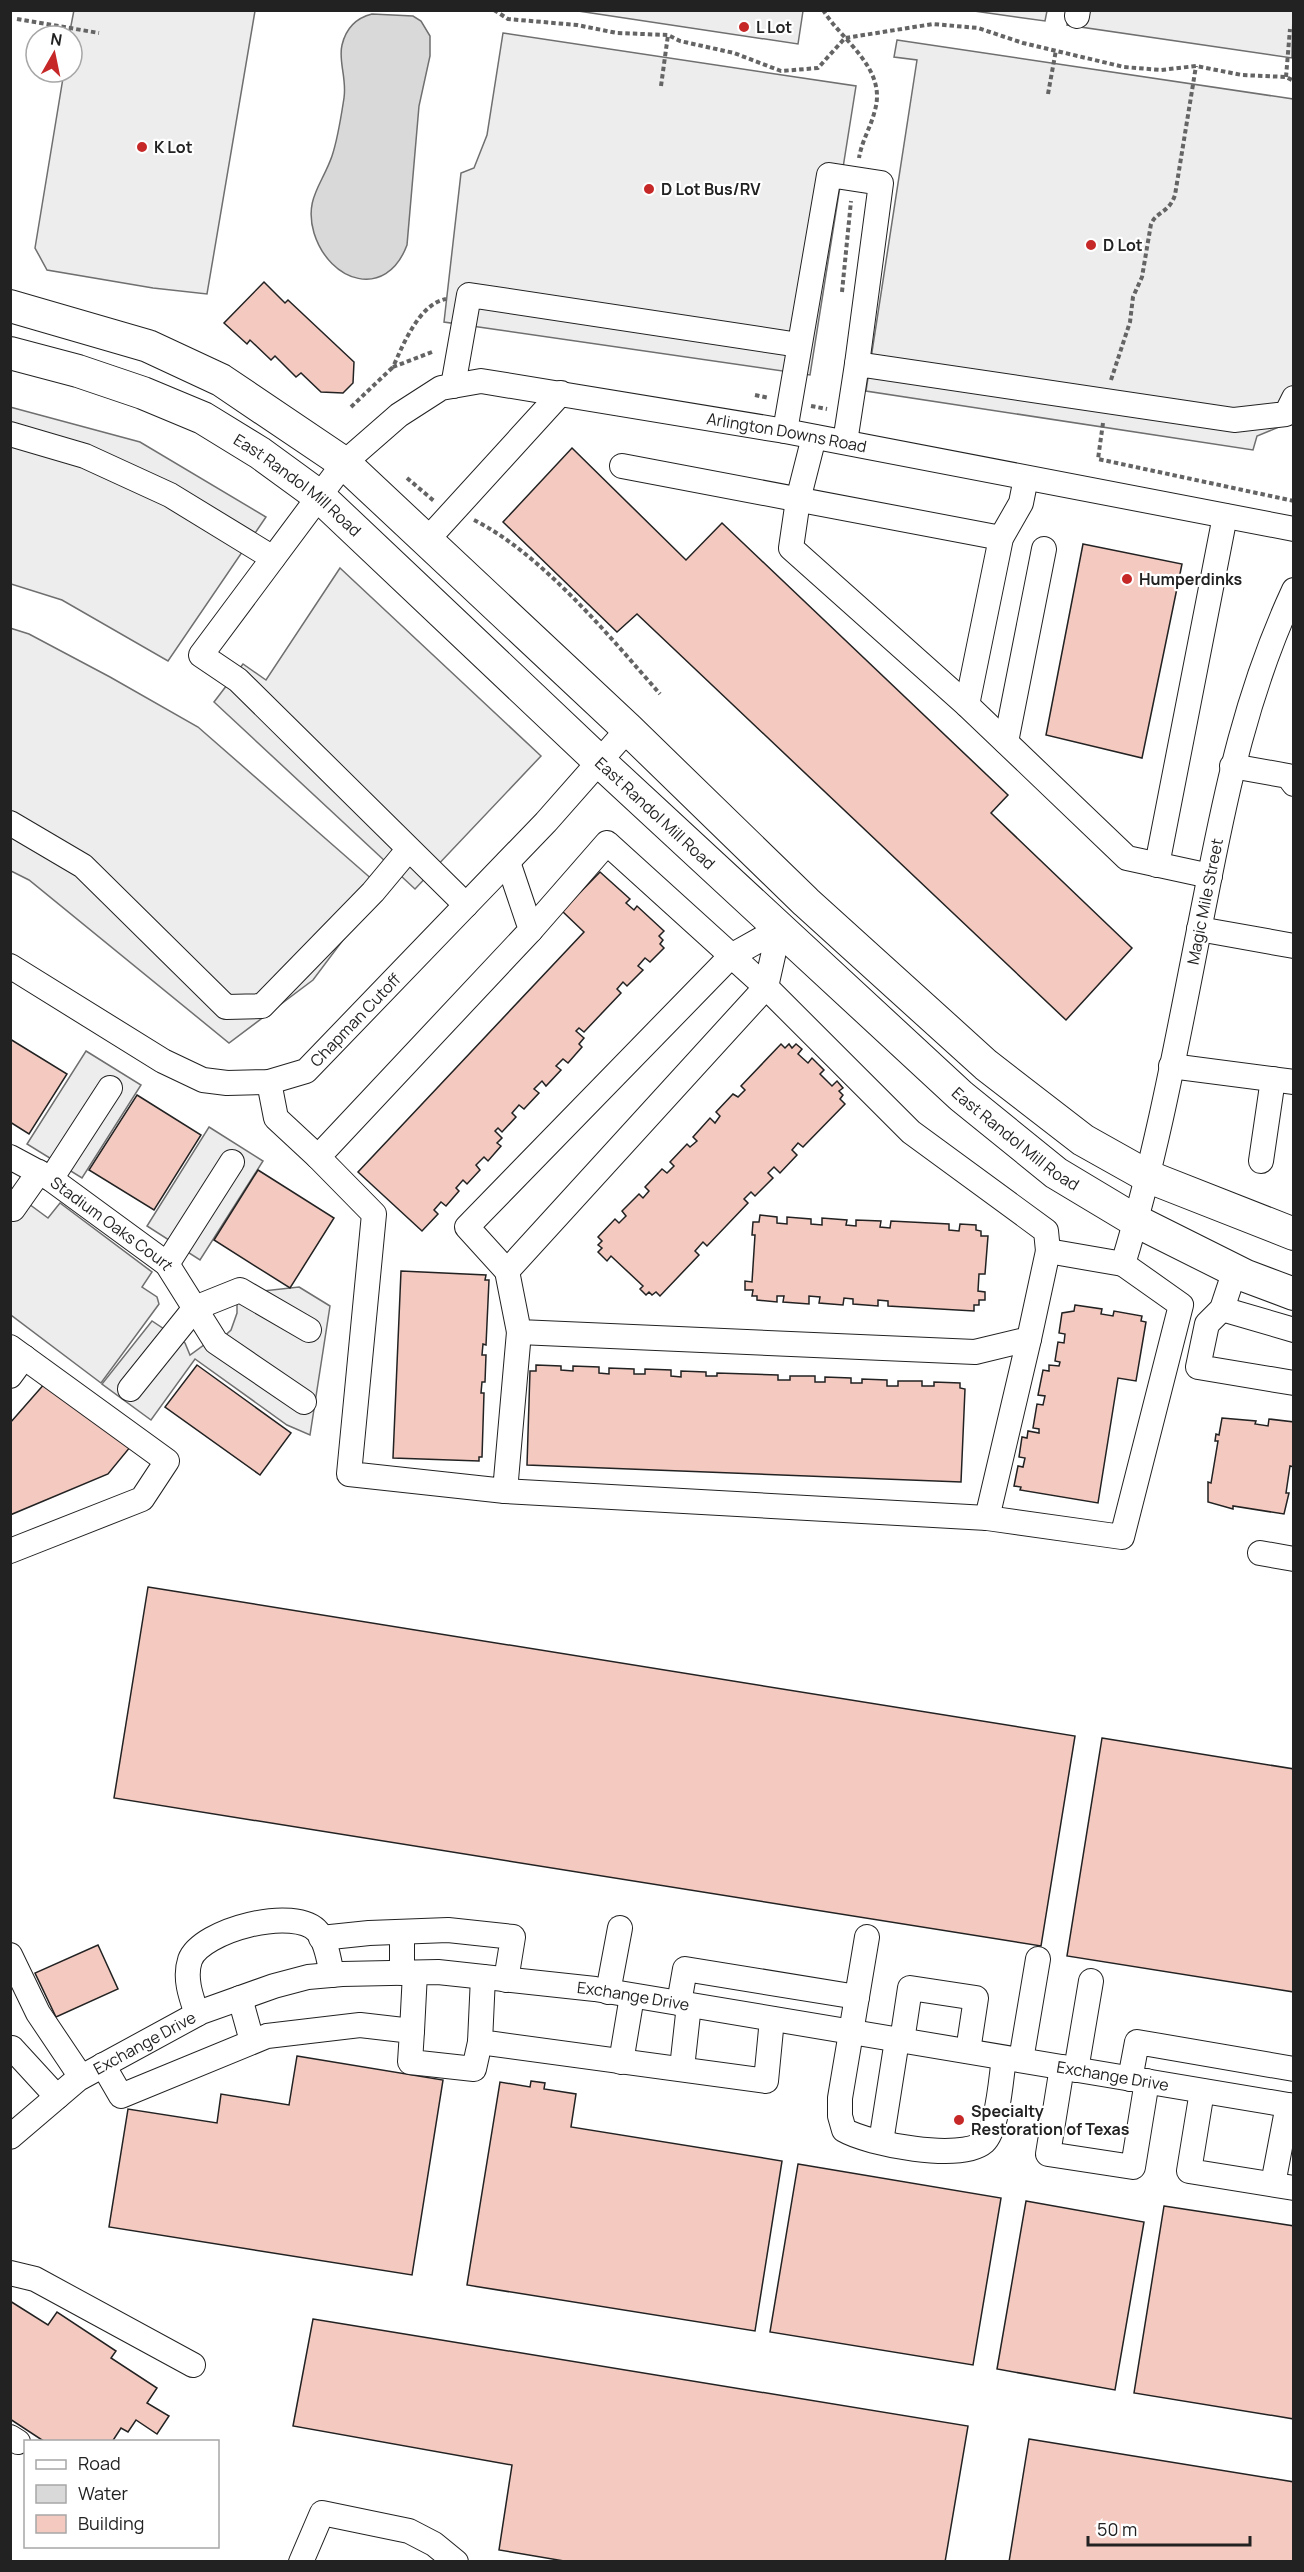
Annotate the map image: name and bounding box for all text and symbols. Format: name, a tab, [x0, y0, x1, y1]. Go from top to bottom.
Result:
place label: L Lot	[756, 16, 792, 38]
marker: L Lot	[737, 20, 751, 34]
north arrow	[24, 24, 84, 84]
text: N	[49, 27, 64, 51]
place label: K Lot	[154, 136, 193, 158]
marker: K Lot	[135, 140, 149, 154]
place label: D Lot Bus/RV	[661, 178, 761, 200]
marker: D Lot Bus/RV	[642, 182, 656, 196]
place label: D Lot	[1103, 234, 1143, 256]
marker: D Lot	[1084, 238, 1098, 252]
street label: Arlington Downs Road	[705, 407, 869, 457]
street label: East Randol Mill Road	[230, 428, 366, 541]
place label: Humperdinks	[1139, 568, 1242, 590]
marker: Humperdinks	[1120, 572, 1134, 586]
street label: East Randol Mill Road	[590, 752, 720, 874]
street label: Magic Mile Street	[1181, 836, 1228, 967]
street label: Chapman Cutoff	[305, 968, 406, 1071]
street label: East Randol Mill Road	[947, 1082, 1083, 1195]
street label: Stadium Oaks Court	[46, 1171, 179, 1274]
street label: Exchange Drive	[576, 1976, 691, 2016]
street label: Exchange Drive	[89, 2006, 200, 2080]
street label: Exchange Drive	[1055, 2055, 1170, 2096]
place label: Specialty Restoration of Texas	[971, 2100, 1130, 2140]
marker: Specialty Restoration of Texas	[952, 2113, 966, 2127]
legend	[24, 2440, 219, 2548]
text: Road	[78, 2451, 121, 2475]
text: Water	[78, 2481, 128, 2505]
scale bar	[1088, 2509, 1250, 2547]
text: Building	[78, 2511, 144, 2535]
text: 50 m	[1097, 2517, 1137, 2541]

